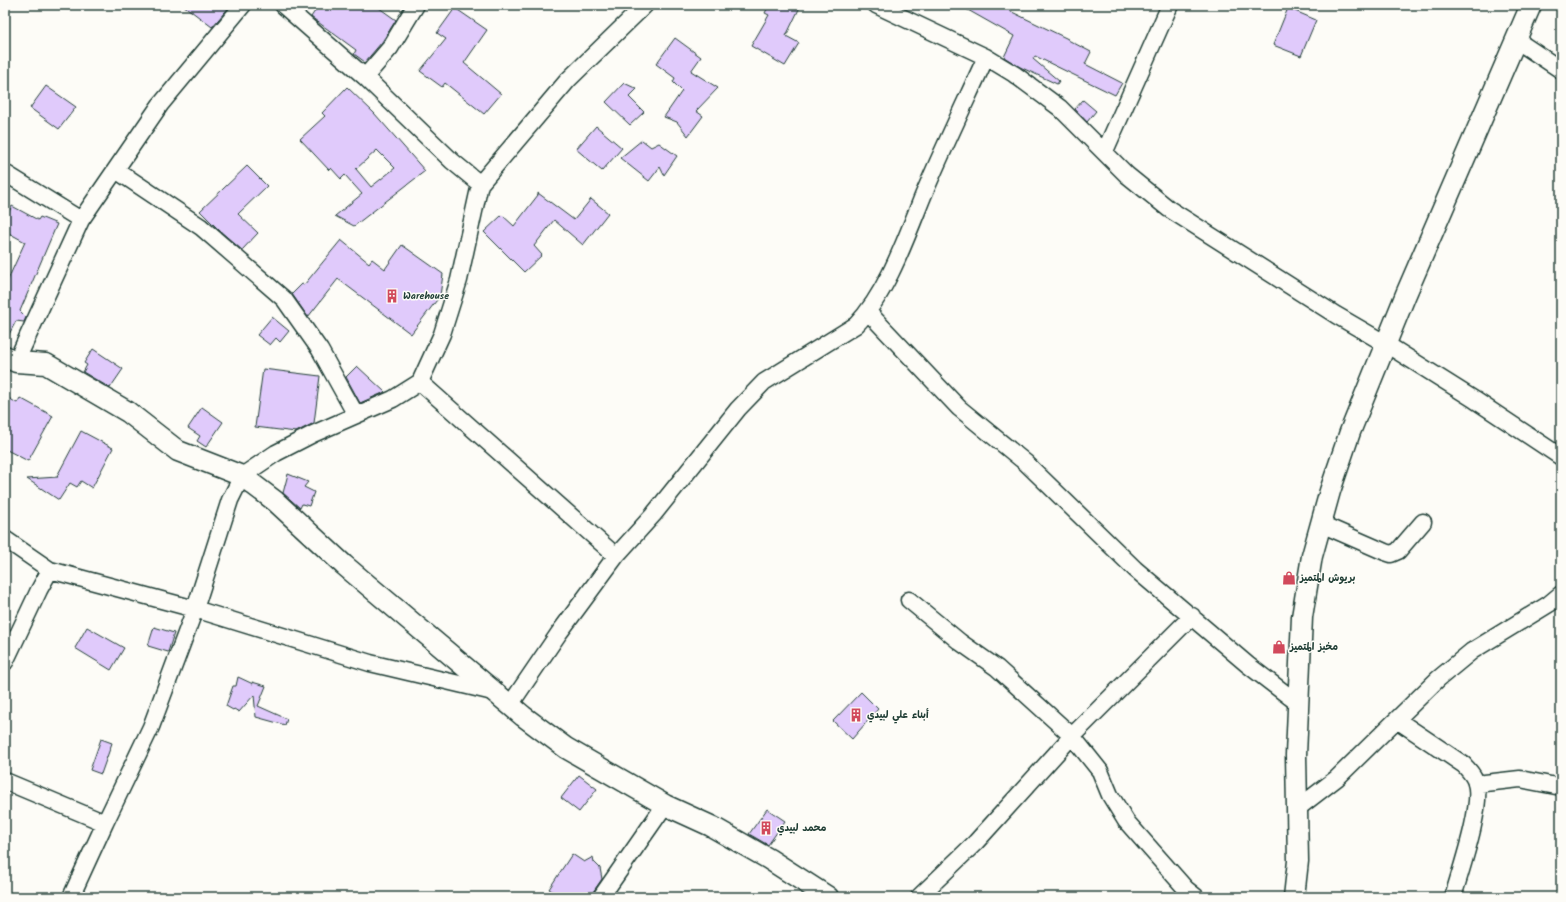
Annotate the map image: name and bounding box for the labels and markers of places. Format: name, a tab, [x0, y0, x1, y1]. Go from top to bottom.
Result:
building icon: Warehouse	[384, 288, 400, 304]
place label: Warehouse	[403, 288, 449, 304]
shop icon: بريوش المتميز	[1281, 570, 1297, 586]
place label: بريوش المتميز	[1299, 570, 1355, 586]
shop icon: مخبز المتميز	[1271, 639, 1287, 655]
place label: مخبز المتميز	[1289, 639, 1338, 655]
building icon: أبناء علي لبيدي	[848, 707, 864, 723]
place label: أبناء علي لبيدي	[867, 707, 929, 724]
building icon: محمد لبيدي	[758, 820, 774, 836]
place label: محمد لبيدي	[777, 820, 826, 836]

